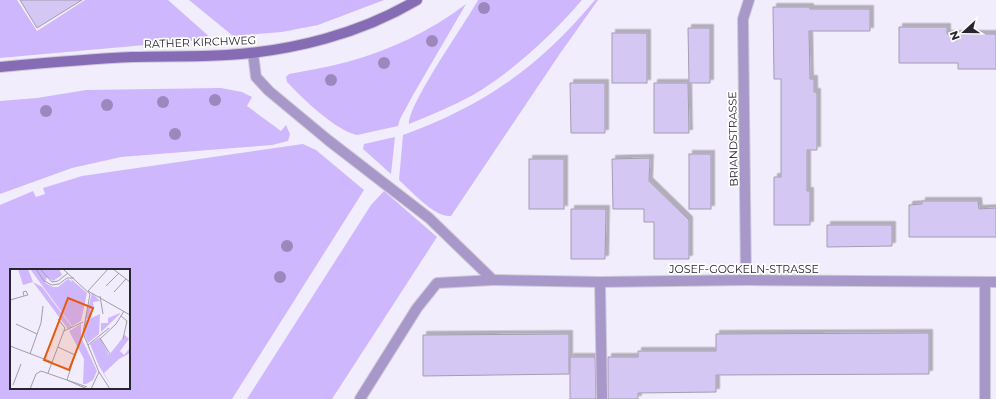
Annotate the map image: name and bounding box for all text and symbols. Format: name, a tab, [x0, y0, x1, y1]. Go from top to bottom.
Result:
north arrow	[944, 12, 984, 52]
text: N	[947, 29, 963, 42]
street label: RATHER KIRCHWEG	[144, 33, 256, 51]
street label: BRIANDSTRASSE	[725, 91, 741, 187]
street label: JOSEF-GOCKELN-STRASSE	[668, 262, 819, 276]
inset map	[10, 269, 130, 389]

